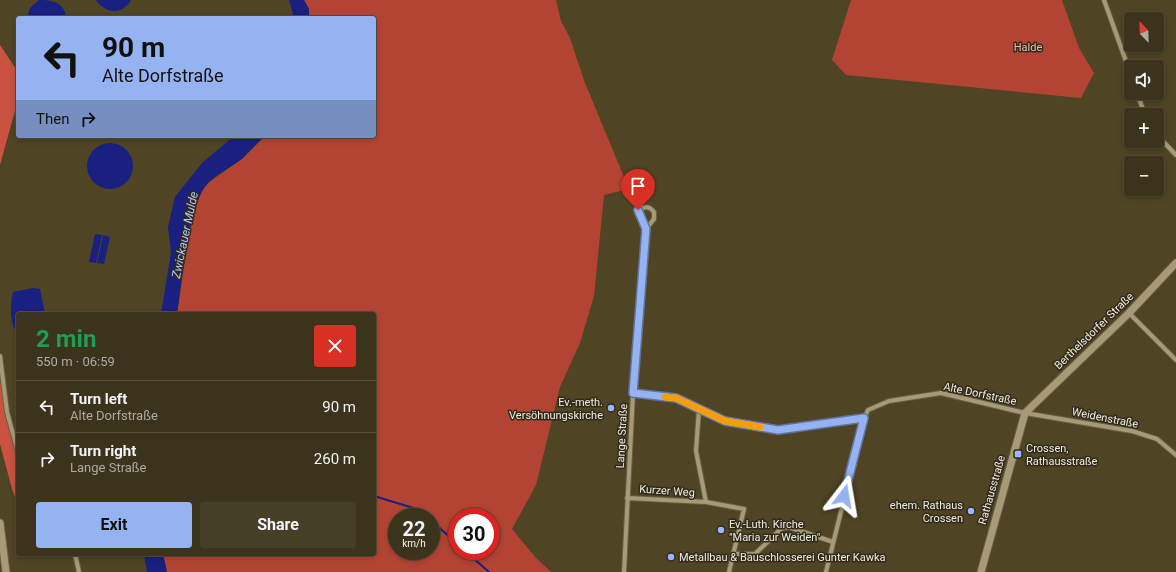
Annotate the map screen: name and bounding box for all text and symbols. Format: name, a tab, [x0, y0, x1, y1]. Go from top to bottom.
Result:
north arrow	[1124, 12, 1164, 52]
map controls	[1124, 12, 1164, 196]
text: 90 m	[102, 31, 165, 64]
icon: left	[36, 32, 88, 84]
park label: Halde	[1014, 41, 1042, 54]
button: sound	[1124, 60, 1164, 100]
text: Alte Dorfstraße	[102, 65, 224, 86]
icon: right	[77, 108, 99, 130]
button: +	[1124, 108, 1164, 148]
text: Then	[36, 110, 69, 128]
button: −	[1124, 156, 1164, 196]
pin	[621, 169, 655, 210]
icon: arrive	[627, 175, 649, 197]
water label: Zwickauer Mulde	[169, 190, 201, 281]
street label: Berthelsdorfer Straße	[1052, 290, 1136, 372]
text: 2 min	[36, 325, 96, 353]
button: close	[314, 325, 356, 367]
text: 550 m · 06:59	[36, 354, 115, 369]
street label: Alte Dorfstraße	[942, 380, 1018, 408]
text: Turn left	[70, 390, 127, 408]
icon: left	[36, 396, 58, 418]
place label: Ev.-meth. Versöhnungskirche	[509, 396, 603, 422]
text: 90 m	[322, 398, 356, 416]
marker: Ev.-meth. Versöhnungskirche	[606, 403, 616, 413]
street label: Lange Straße	[614, 403, 630, 469]
street label: Weidenstraße	[1071, 405, 1139, 431]
text: Alte Dorfstraße	[70, 408, 158, 423]
text: Turn right	[70, 442, 136, 460]
place label: Crossen, Rathausstraße	[1026, 442, 1097, 468]
icon: right	[36, 448, 58, 470]
marker: Crossen, Rathausstraße	[1013, 449, 1023, 459]
text: 260 m	[314, 450, 356, 468]
street label: Rathausstraße	[976, 454, 1008, 526]
text: Lange Straße	[70, 460, 147, 475]
position arrow	[823, 475, 865, 517]
street label: Kurzer Weg	[639, 483, 695, 499]
place label: ehem. Rathaus Crossen	[890, 499, 963, 525]
button: Exit	[36, 502, 192, 548]
button: Share	[200, 502, 356, 548]
marker: ehem. Rathaus Crossen	[966, 506, 976, 516]
speed limit sign: 30	[448, 508, 500, 560]
text: 22	[403, 517, 425, 541]
place label: Ev.-Luth. Kirche "Maria zur Weiden"	[729, 518, 820, 544]
marker: Ev.-Luth. Kirche "Maria zur Weiden"	[716, 525, 726, 535]
text: km/h	[402, 538, 426, 549]
place label: Metallbau & Bauschlosserei Gunter Kawka	[679, 551, 886, 564]
marker: Metallbau & Bauschlosserei Gunter Kawka	[666, 552, 676, 562]

